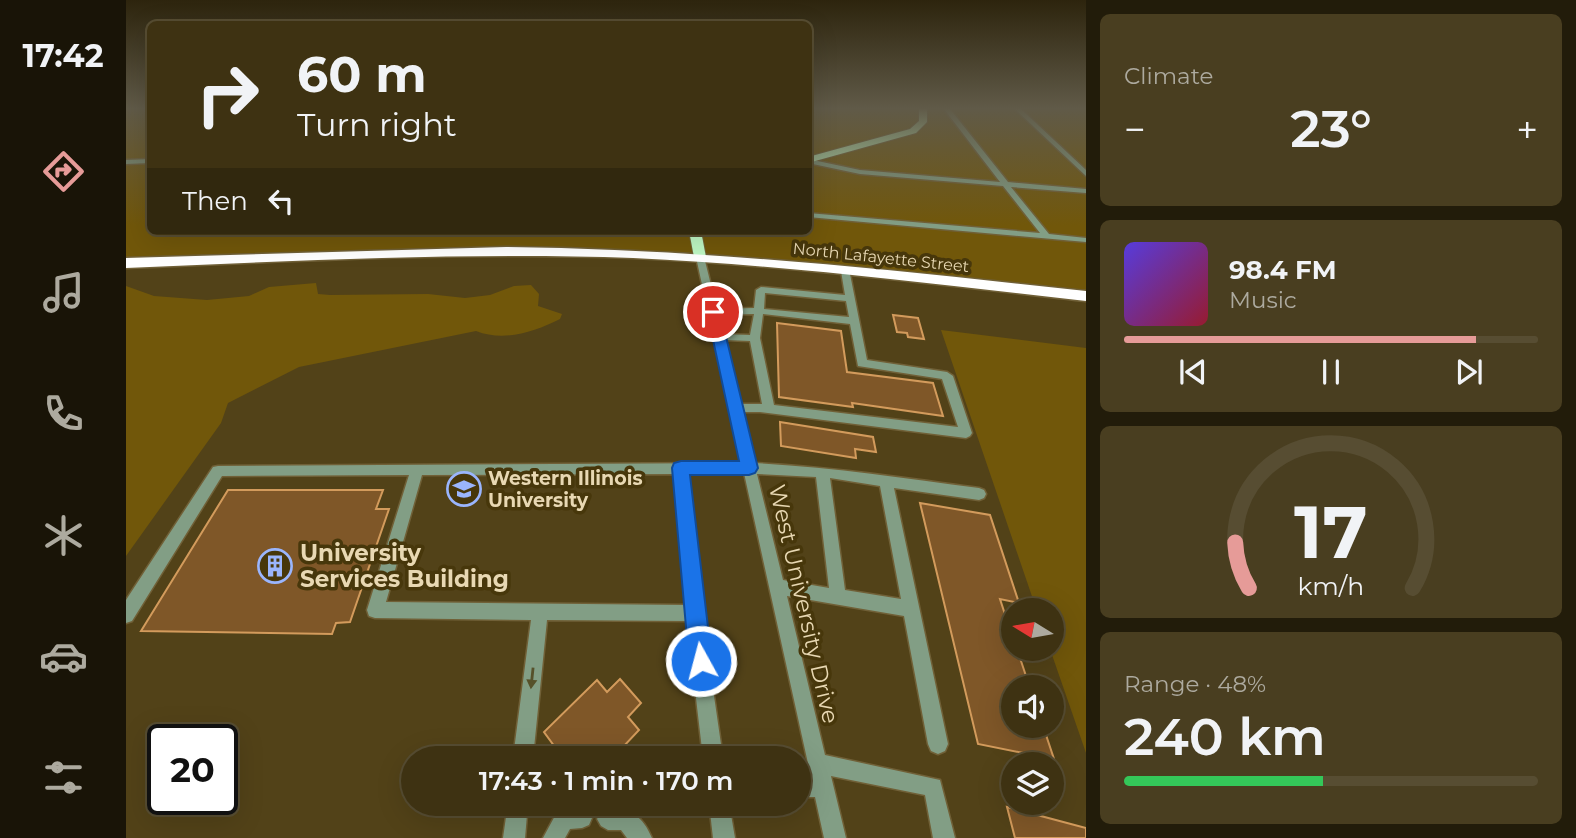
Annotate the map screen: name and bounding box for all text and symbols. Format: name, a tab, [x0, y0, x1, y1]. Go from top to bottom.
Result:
text: 17:42	[22, 36, 104, 75]
text: 60 m	[297, 45, 427, 104]
icon: right	[182, 49, 273, 140]
text: Climate	[1124, 62, 1213, 90]
text: 23°	[1290, 97, 1372, 160]
text: Turn right	[297, 105, 457, 144]
text: −	[1124, 106, 1146, 153]
text: +	[1516, 106, 1538, 153]
icon: directions	[39, 147, 88, 196]
icon: left	[262, 182, 300, 220]
text: Then	[182, 185, 248, 217]
street label: North Lafayette Street	[792, 239, 971, 276]
text: 98.4 FM	[1229, 254, 1337, 286]
icon: music	[39, 268, 88, 317]
pin	[683, 282, 743, 342]
text: Music	[1229, 286, 1297, 314]
icon: arrive	[694, 293, 732, 331]
icon: previous	[1174, 353, 1212, 391]
icon: pause	[1312, 353, 1350, 391]
icon: next	[1450, 353, 1488, 391]
icon: phone	[39, 389, 88, 438]
place label: Western Illinois University	[488, 467, 643, 512]
school or university icon: Western Illinois University	[445, 470, 483, 508]
street label: West University Drive	[763, 482, 845, 726]
text: 17	[1294, 488, 1368, 576]
icon: climate	[39, 511, 88, 560]
place label: University Services Building	[300, 539, 509, 593]
building icon: University Services Building	[256, 547, 294, 585]
text: km/h	[1298, 571, 1364, 601]
north arrow	[1001, 598, 1064, 662]
map controls	[1001, 598, 1064, 815]
position arrow	[664, 624, 738, 698]
icon: car	[39, 632, 88, 681]
one-way arrow	[526, 668, 537, 690]
text: Range · 48%	[1124, 670, 1266, 698]
button: sound	[1001, 675, 1064, 738]
text: 240 km	[1124, 705, 1326, 768]
speed limit sign: 20	[147, 724, 238, 815]
button: layers	[1001, 752, 1064, 815]
icon: filters	[39, 753, 88, 802]
text: 17:43 · 1 min · 170 m	[479, 765, 733, 797]

